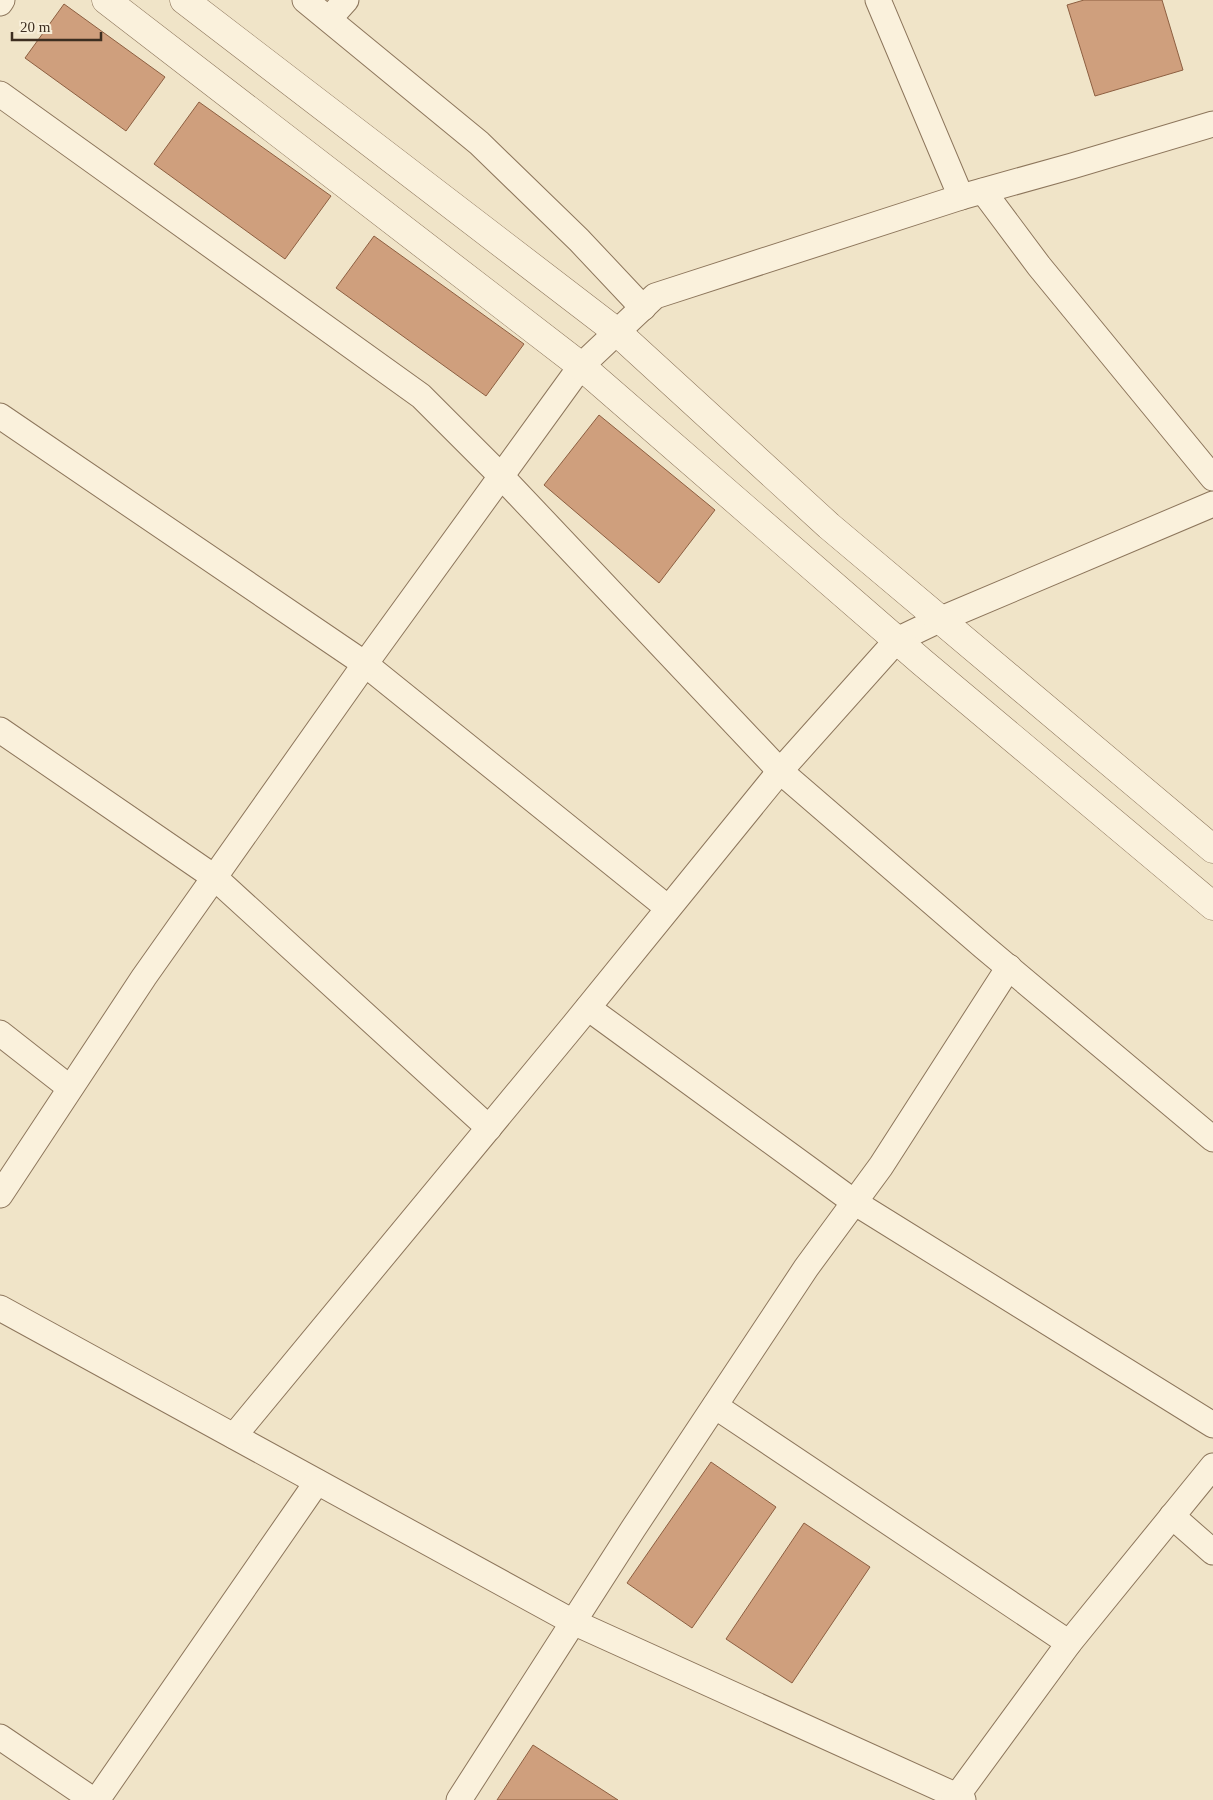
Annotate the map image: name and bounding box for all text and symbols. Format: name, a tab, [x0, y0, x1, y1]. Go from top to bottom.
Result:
scale bar	[12, 10, 101, 42]
text: 20 m	[20, 19, 51, 35]

